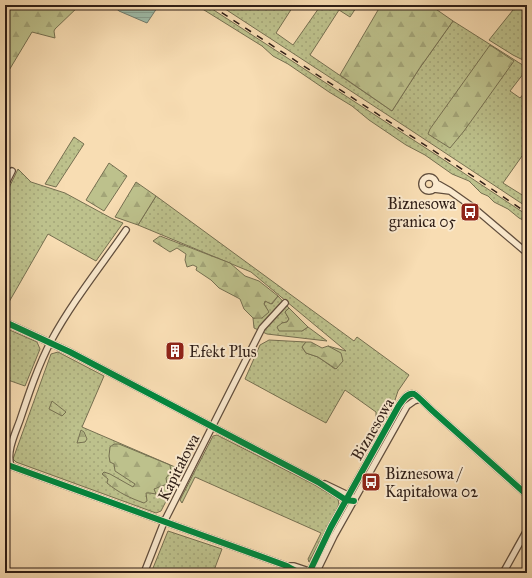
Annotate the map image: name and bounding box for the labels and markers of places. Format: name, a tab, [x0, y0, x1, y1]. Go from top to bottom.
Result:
place label: Biznesowa granica 05	[387, 194, 457, 232]
bus stop icon: Biznesowa granica 05	[459, 201, 481, 223]
building icon: Efekt Plus	[164, 340, 186, 362]
place label: Efekt Plus	[189, 342, 257, 361]
place label: Biznesowa / Kapitałowa 02	[385, 464, 478, 501]
bus stop icon: Biznesowa / Kapitałowa 02	[360, 471, 382, 493]

